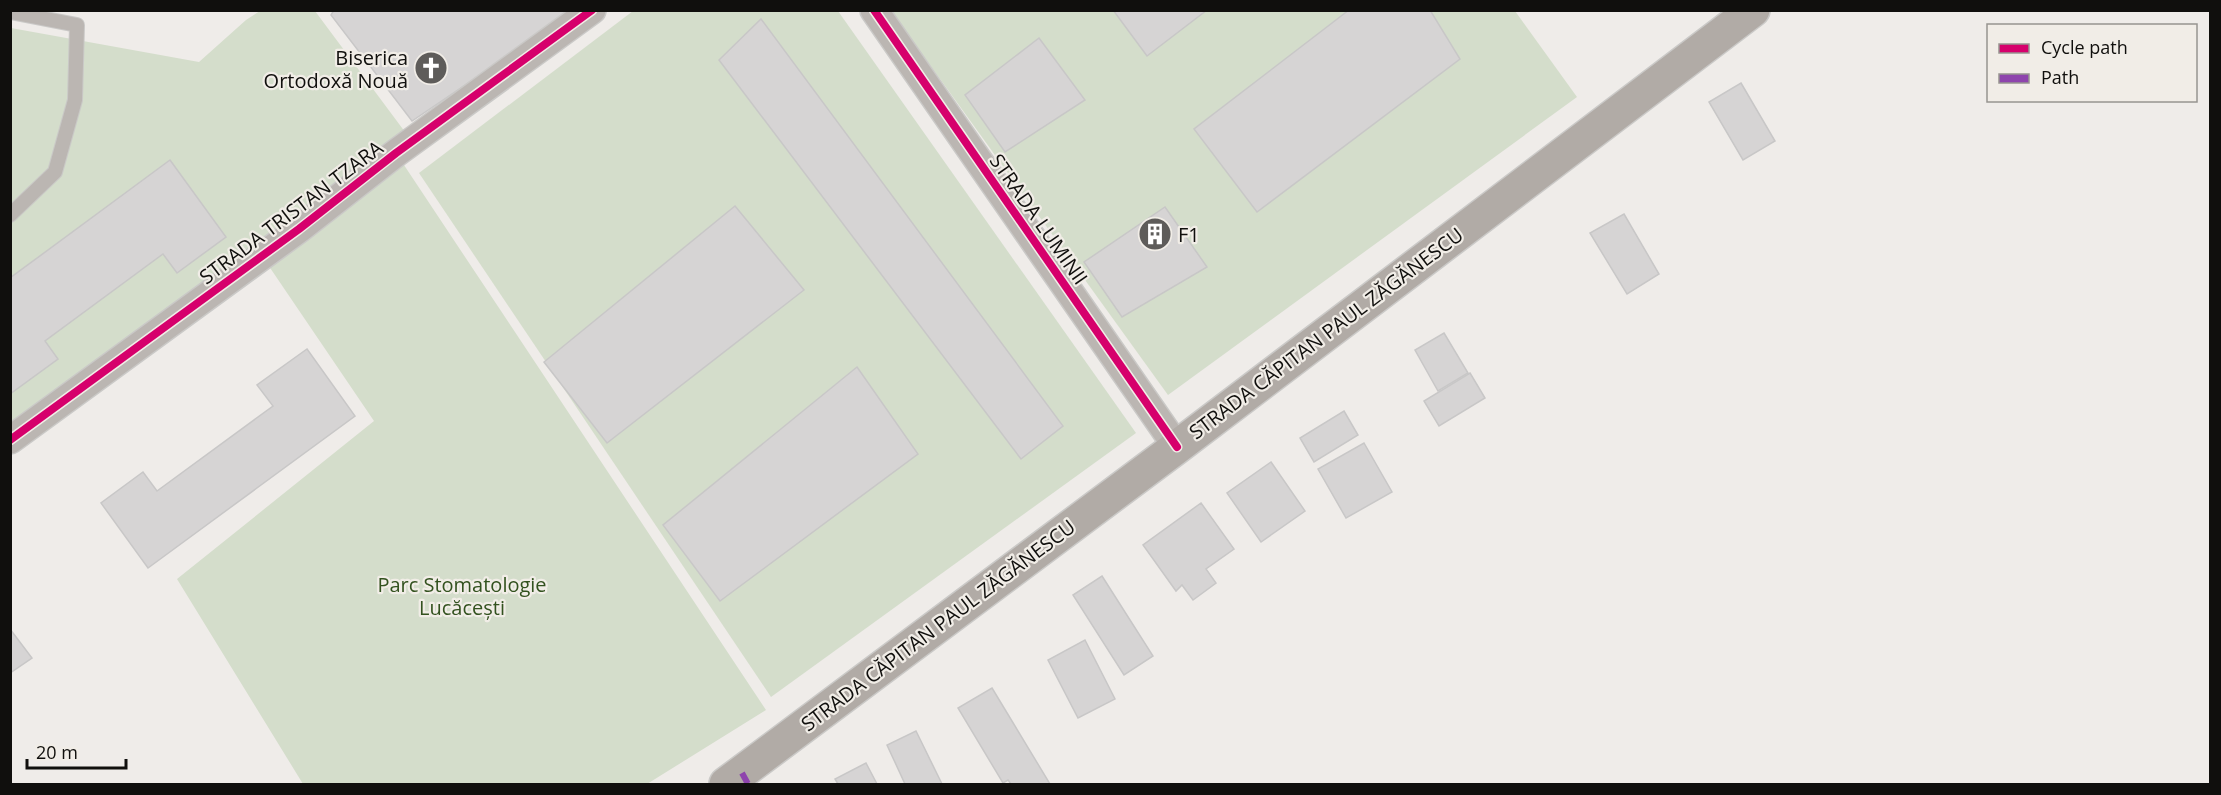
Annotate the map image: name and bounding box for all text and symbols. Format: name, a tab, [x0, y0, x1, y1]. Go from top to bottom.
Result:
legend	[1987, 24, 2197, 102]
text: Cycle path	[2041, 35, 2128, 59]
place label: Biserica Ortodoxă Nouă	[264, 44, 408, 94]
church icon: Biserica Ortodoxă Nouă	[413, 50, 449, 86]
text: Path	[2041, 65, 2079, 89]
street label: STRADA TRISTAN TZARA	[194, 134, 389, 290]
street label: STRADA LUMINII	[984, 148, 1094, 290]
building icon: F1	[1137, 216, 1173, 252]
place label: F1	[1178, 221, 1200, 248]
street label: STRADA CĂPITAN PAUL ZĂGĂNESCU	[1183, 221, 1469, 445]
street label: STRADA CĂPITAN PAUL ZĂGĂNESCU	[795, 513, 1081, 737]
park label: Parc Stomatologie Lucăcești	[377, 571, 547, 621]
scale bar	[27, 732, 126, 770]
text: 20 m	[36, 740, 78, 764]

